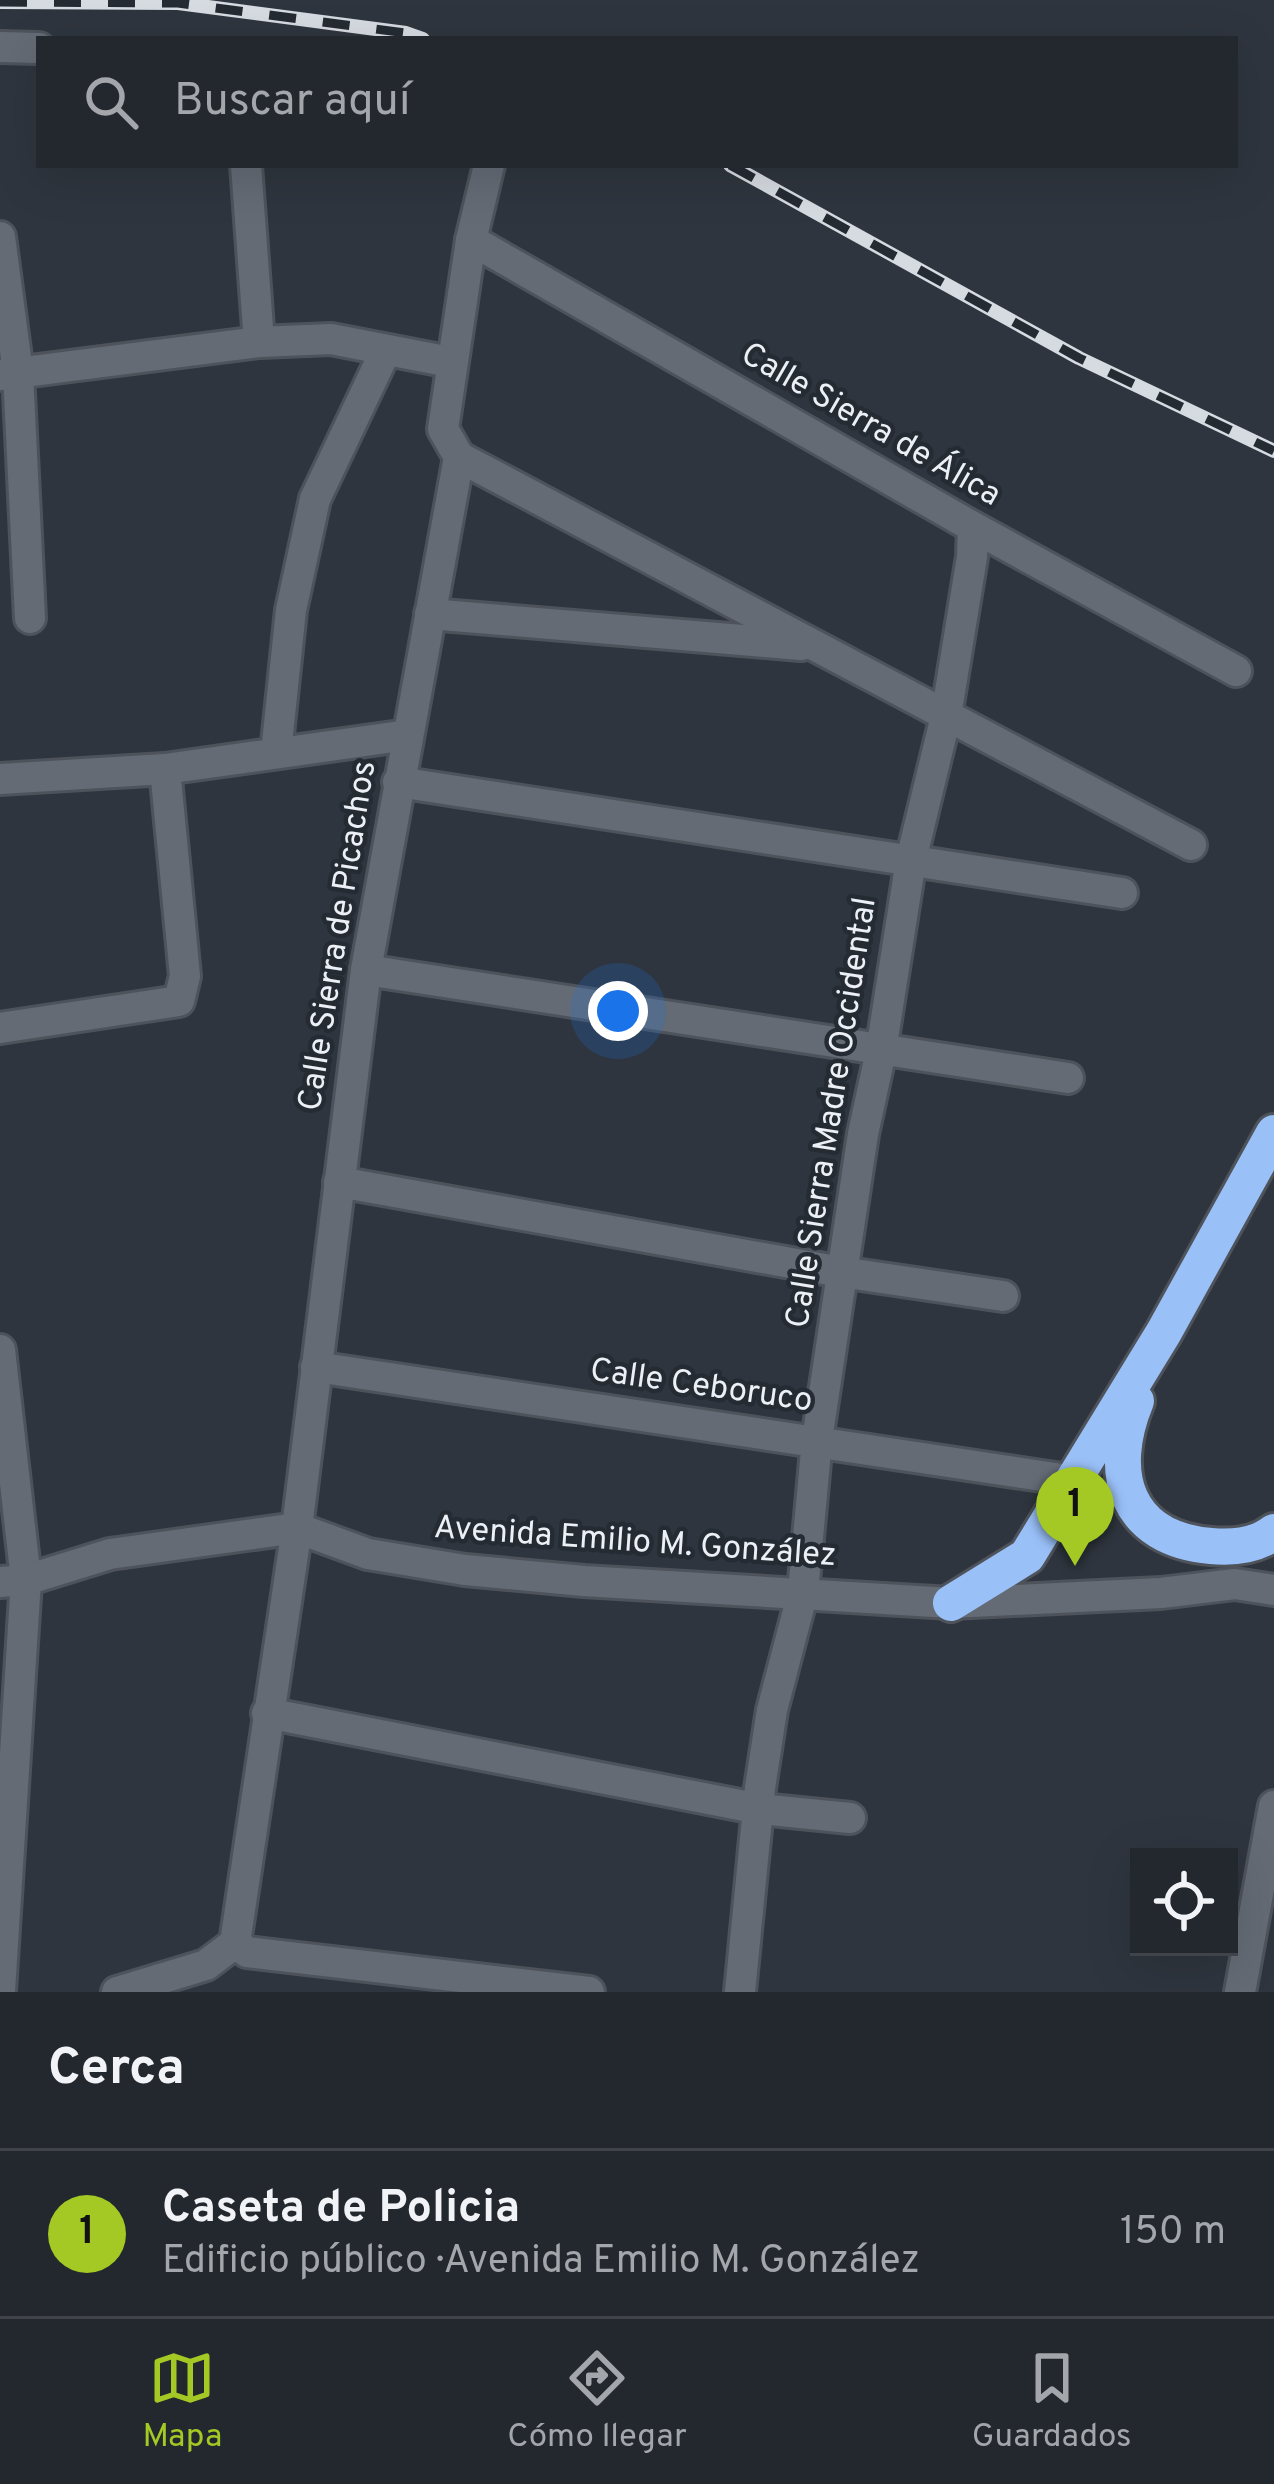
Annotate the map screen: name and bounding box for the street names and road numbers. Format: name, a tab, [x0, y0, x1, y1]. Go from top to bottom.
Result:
street label: Calle Sierra de Álica	[732, 334, 1008, 518]
street label: Calle Sierra de Picachos	[291, 758, 387, 1114]
street label: Calle Sierra Madre Occidental	[778, 895, 888, 1331]
street label: Calle Ceboruco	[587, 1351, 815, 1423]
street label: Avenida Emilio M. González	[432, 1508, 838, 1578]

